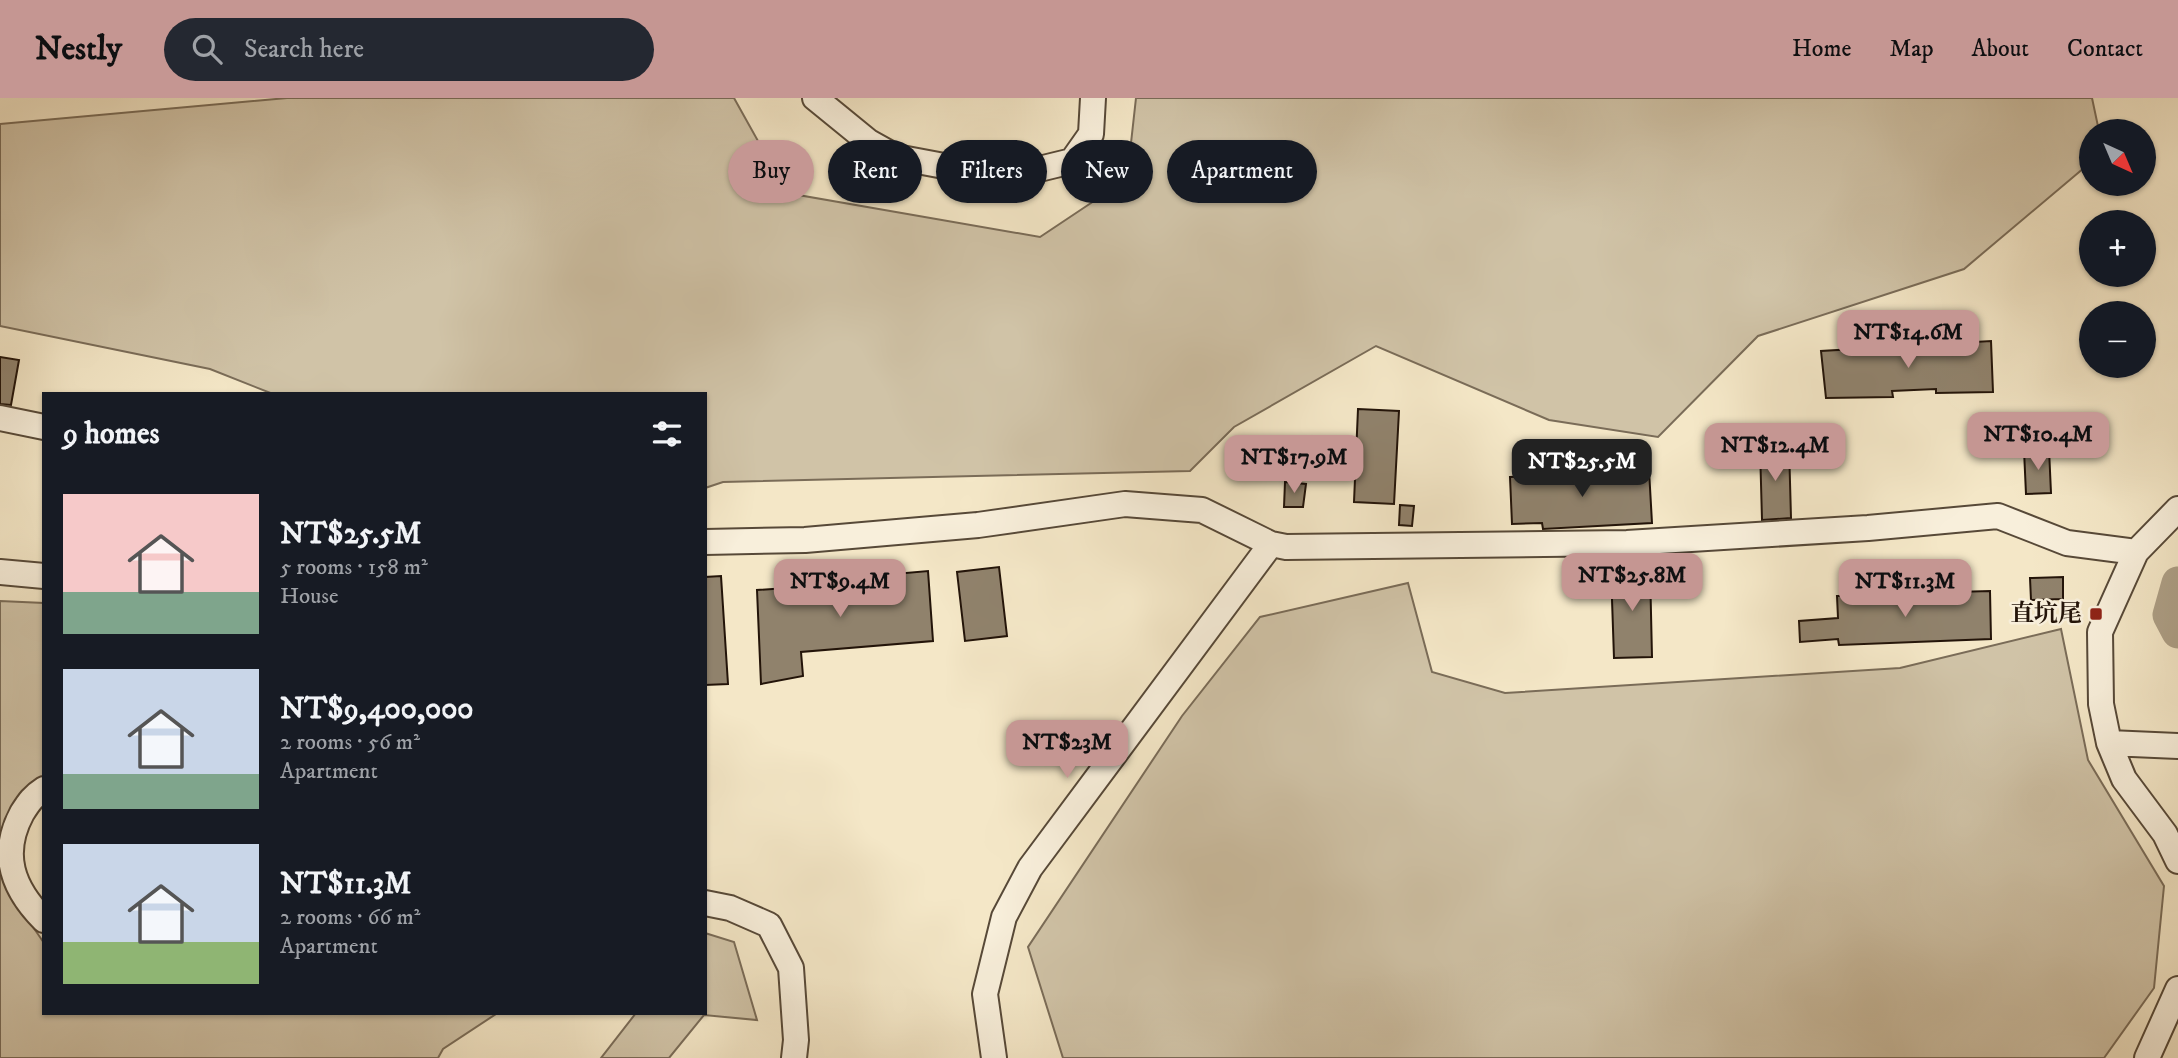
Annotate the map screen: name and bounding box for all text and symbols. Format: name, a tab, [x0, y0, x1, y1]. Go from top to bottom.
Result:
search box	[164, 18, 654, 81]
text: Nestly	[35, 29, 122, 70]
icon: search	[188, 30, 226, 68]
text: Search here	[244, 33, 364, 66]
text: Home	[1792, 34, 1851, 64]
text: Map	[1889, 34, 1934, 64]
text: About	[1972, 34, 2029, 64]
text: Contact	[2067, 34, 2143, 64]
north arrow	[2079, 119, 2156, 196]
map controls	[2079, 119, 2156, 378]
chip: Buy	[728, 140, 814, 203]
chip: Rent	[828, 140, 922, 203]
chip: Filters	[936, 140, 1047, 203]
chip: New	[1061, 140, 1153, 203]
chip: Apartment	[1167, 140, 1317, 203]
button: +	[2079, 210, 2156, 287]
button: −	[2079, 301, 2156, 378]
pin: NT$14.6M	[1836, 310, 1980, 370]
text: NT$14.6M	[1853, 318, 1963, 347]
pin: NT$10.4M	[1966, 412, 2110, 472]
icon: filters	[648, 415, 686, 453]
text: 9 homes	[63, 416, 160, 453]
text: NT$10.4M	[1983, 420, 2093, 449]
pin: NT$12.4M	[1703, 424, 1847, 483]
text: NT$12.4M	[1721, 431, 1829, 460]
pin: NT$17.9M	[1222, 436, 1366, 495]
pin: NT$25.5M	[1510, 440, 1654, 499]
text: NT$17.9M	[1240, 443, 1348, 472]
text: NT$25.5M	[1528, 447, 1636, 476]
text: NT$25.5M	[280, 516, 421, 553]
icon: home	[119, 522, 203, 606]
text: 5 rooms · 158 m²	[280, 553, 428, 582]
pin: NT$25.8M	[1560, 554, 1704, 613]
pin: NT$9.4M	[775, 560, 905, 619]
pin: NT$11.3M	[1833, 560, 1977, 619]
text: NT$25.8M	[1578, 561, 1686, 590]
text: NT$9.4M	[790, 567, 890, 596]
text: NT$11.3M	[1855, 567, 1955, 596]
text: House	[280, 582, 338, 611]
place label: 直坑尾	[2010, 599, 2082, 629]
marker: 直坑尾	[2088, 606, 2104, 622]
text: NT$9,400,000	[280, 691, 473, 728]
icon: home	[119, 697, 203, 781]
pin: NT$23M	[1010, 720, 1124, 780]
text: 2 rooms · 56 m²	[280, 728, 420, 757]
text: NT$23M	[1022, 728, 1112, 757]
text: Apartment	[280, 757, 378, 786]
text: NT$11.3M	[280, 866, 411, 903]
icon: home	[119, 872, 203, 956]
text: 2 rooms · 66 m²	[280, 903, 420, 932]
text: Apartment	[280, 932, 378, 961]

